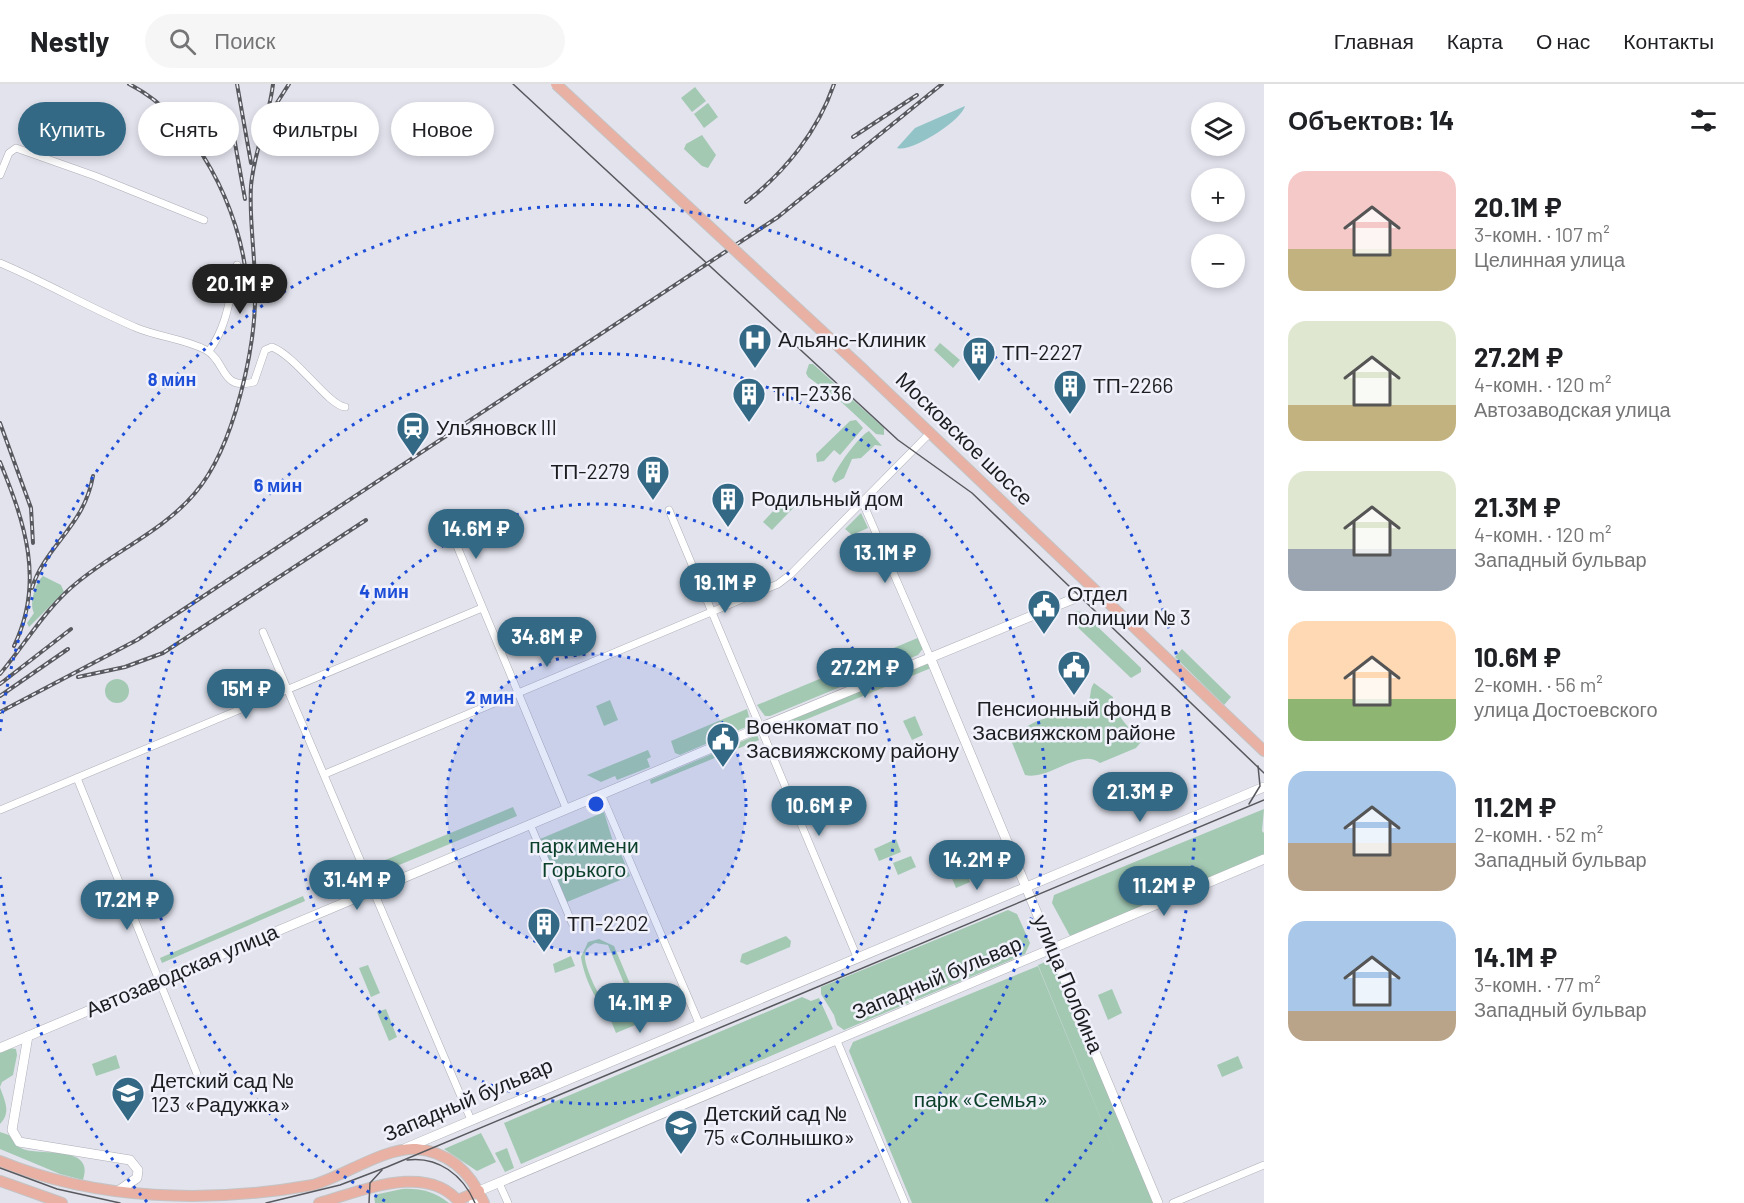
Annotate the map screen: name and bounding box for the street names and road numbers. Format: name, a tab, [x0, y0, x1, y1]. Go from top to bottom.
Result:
street label: Московское шоссе	[891, 366, 1039, 510]
street label: улица Полбина	[1029, 911, 1110, 1056]
street label: Автозаводская улица	[82, 918, 282, 1021]
street label: Западный бульвар	[848, 930, 1025, 1024]
street label: Западный бульвар	[379, 1052, 556, 1146]

